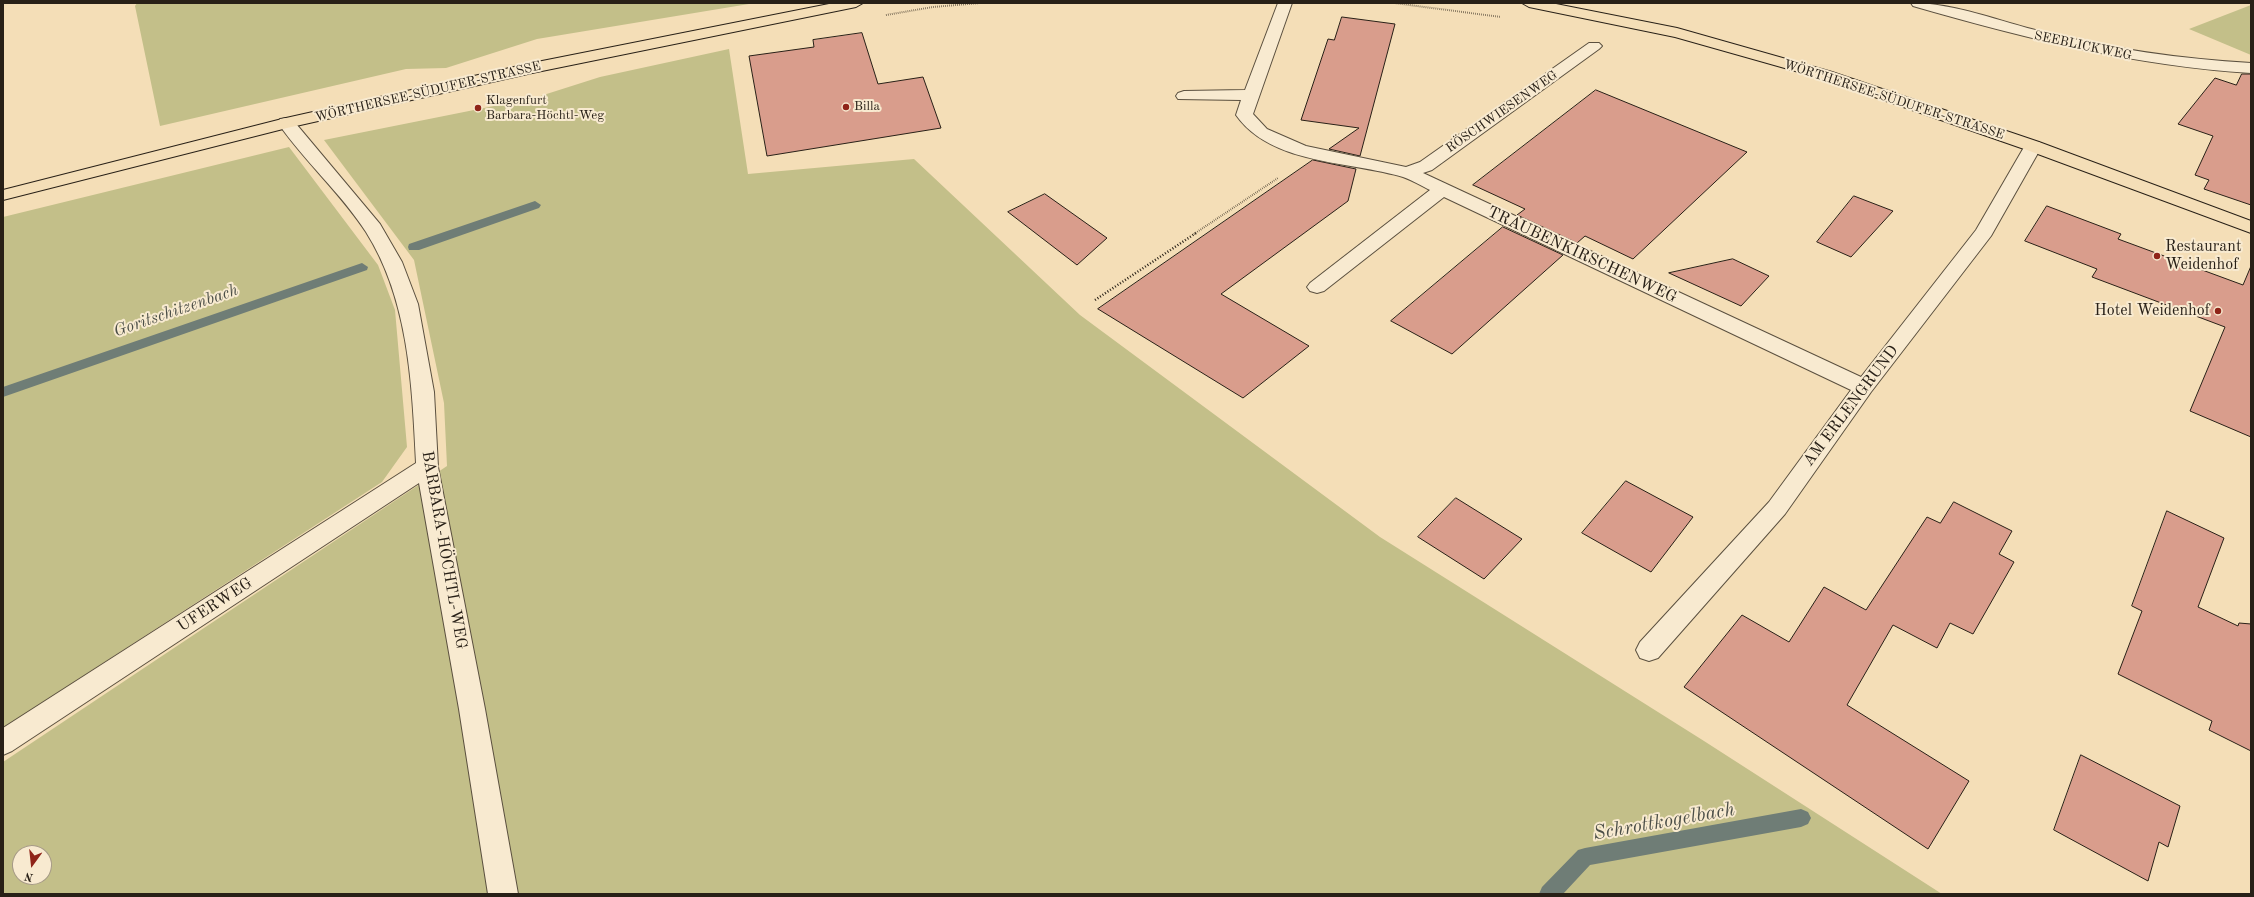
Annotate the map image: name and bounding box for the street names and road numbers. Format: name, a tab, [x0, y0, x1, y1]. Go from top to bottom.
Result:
street label: SEEBLICKWEG	[2033, 28, 2133, 64]
street label: WÖRTHERSEE-SÜDUFER-STRASSE	[1782, 57, 2006, 143]
street label: WÖRTHERSEE-SÜDUFER-STRASSE	[314, 58, 542, 126]
street label: RÖSCHWIESENWEG	[1443, 68, 1561, 156]
street label: TRAUBENKIRSCHENWEG	[1484, 203, 1680, 307]
street label: AM ERLENGRUND	[1799, 342, 1903, 470]
street label: BARBARA-HÖCHTL-WEG	[417, 449, 471, 651]
street label: UFERWEG	[174, 574, 256, 636]

